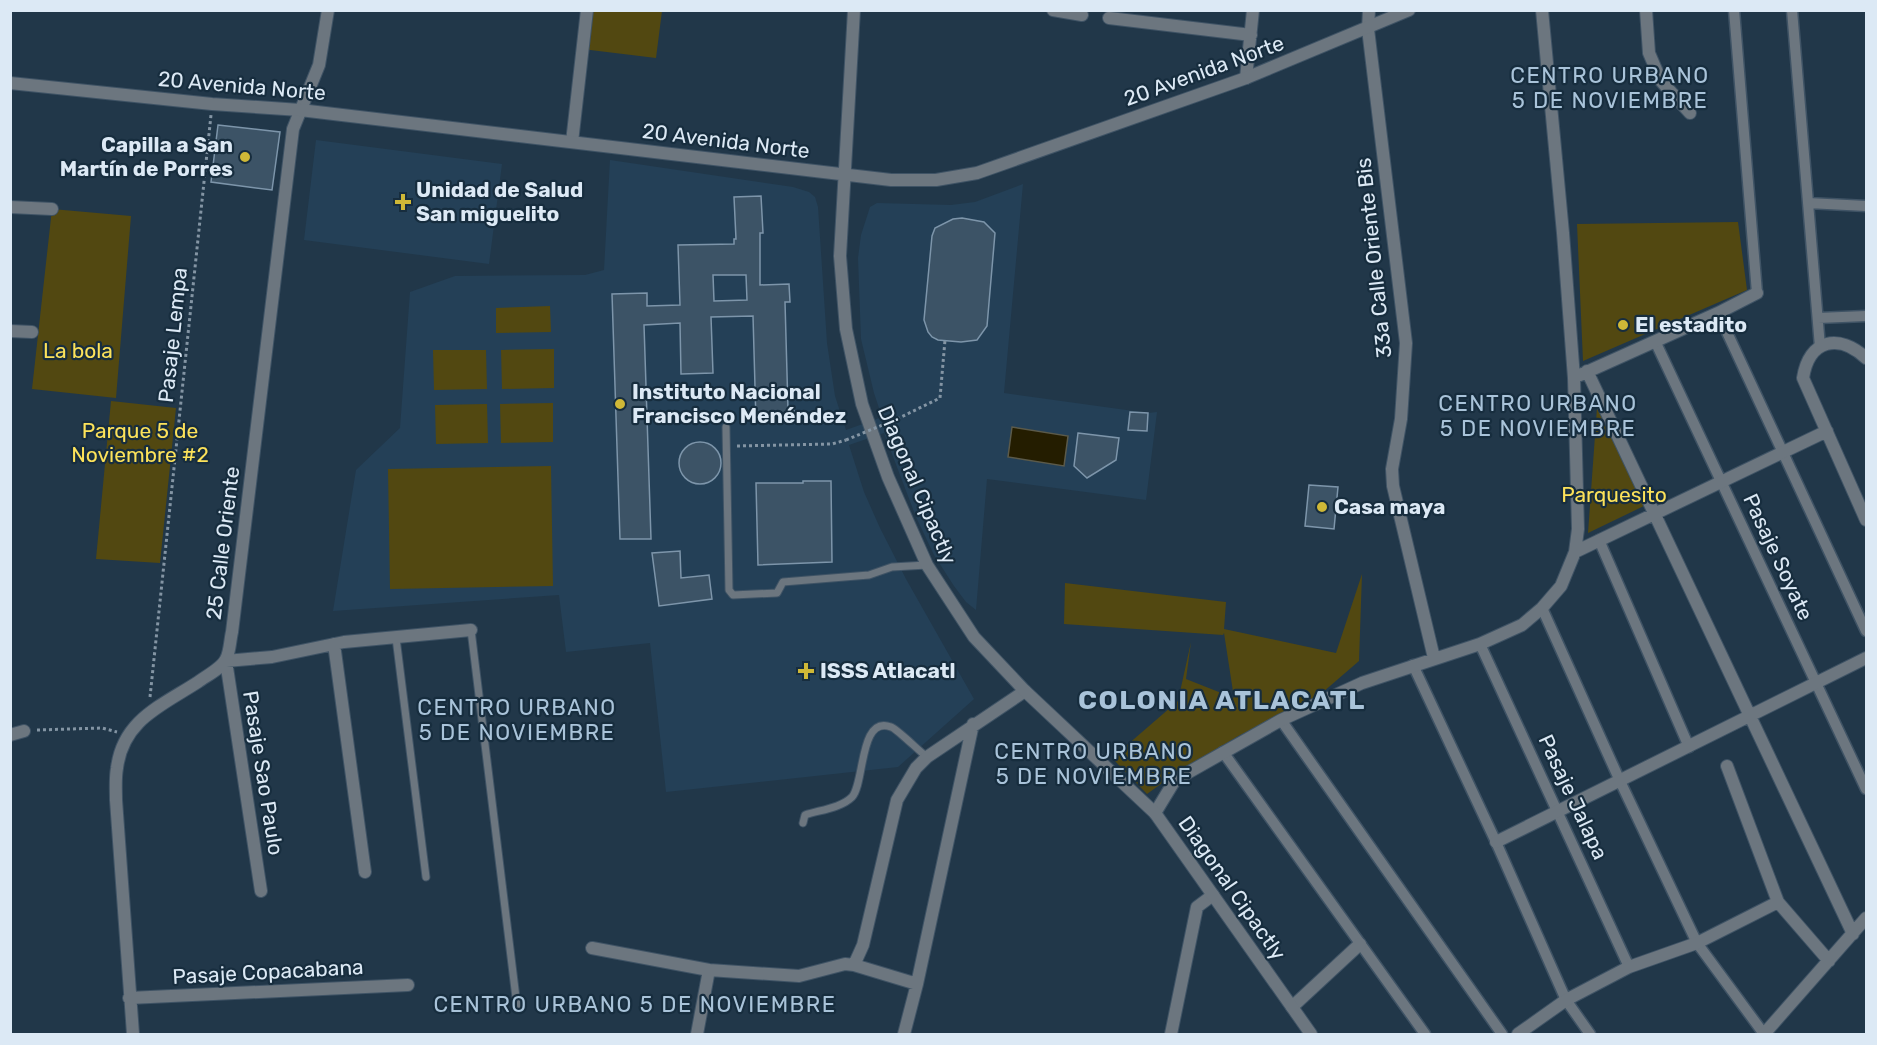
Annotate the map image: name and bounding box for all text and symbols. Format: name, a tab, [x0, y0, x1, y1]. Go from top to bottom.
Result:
street label: 20 Avenida Norte	[1120, 30, 1287, 111]
district label: CENTRO URBANO 5 DE NOVIEMBRE	[1510, 62, 1710, 114]
street label: 20 Avenida Norte	[157, 66, 327, 105]
street label: 20 Avenida Norte	[641, 118, 811, 163]
place label: Capilla a San Martín de Porres	[60, 132, 233, 181]
marker: Capilla a San Martín de Porres	[238, 150, 252, 164]
street label: 33a Calle Oriente Bis	[1351, 157, 1396, 359]
place label: Unidad de Salud San miguelito	[416, 177, 583, 226]
marker: Unidad de Salud San miguelito	[394, 193, 412, 211]
street label: Pasaje Lempa	[153, 266, 192, 404]
place label: El estadito	[1635, 312, 1747, 337]
marker: El estadito	[1616, 318, 1630, 332]
park label: La bola	[43, 338, 113, 363]
place label: Instituto Nacional Francisco Menéndez	[632, 379, 846, 428]
district label: CENTRO URBANO 5 DE NOVIEMBRE	[1438, 390, 1638, 442]
marker: Instituto Nacional Francisco Menéndez	[613, 397, 627, 411]
street label: Diagonal Cipactly	[873, 402, 962, 568]
park label: Parque 5 de Noviembre #2	[71, 418, 209, 467]
street label: 25 Calle Oriente	[201, 465, 244, 621]
park label: Parquesito	[1561, 482, 1667, 507]
street label: Pasaje Soyate	[1738, 489, 1819, 624]
place label: Casa maya	[1334, 494, 1445, 519]
marker: Casa maya	[1315, 500, 1329, 514]
place label: ISSS Atlacatl	[820, 658, 956, 683]
marker: ISSS Atlacatl	[797, 662, 815, 680]
district label: COLONIA ATLACATL	[1078, 684, 1366, 716]
street label: Pasaje Sao Paulo	[238, 689, 289, 857]
district label: CENTRO URBANO 5 DE NOVIEMBRE	[417, 694, 617, 746]
street label: Pasaje Jalapa	[1534, 730, 1613, 863]
district label: CENTRO URBANO 5 DE NOVIEMBRE	[994, 738, 1194, 790]
street label: Diagonal Cipactly	[1173, 811, 1292, 965]
street label: Pasaje Copacabana	[172, 954, 364, 989]
district label: CENTRO URBANO 5 DE NOVIEMBRE	[433, 991, 837, 1018]

